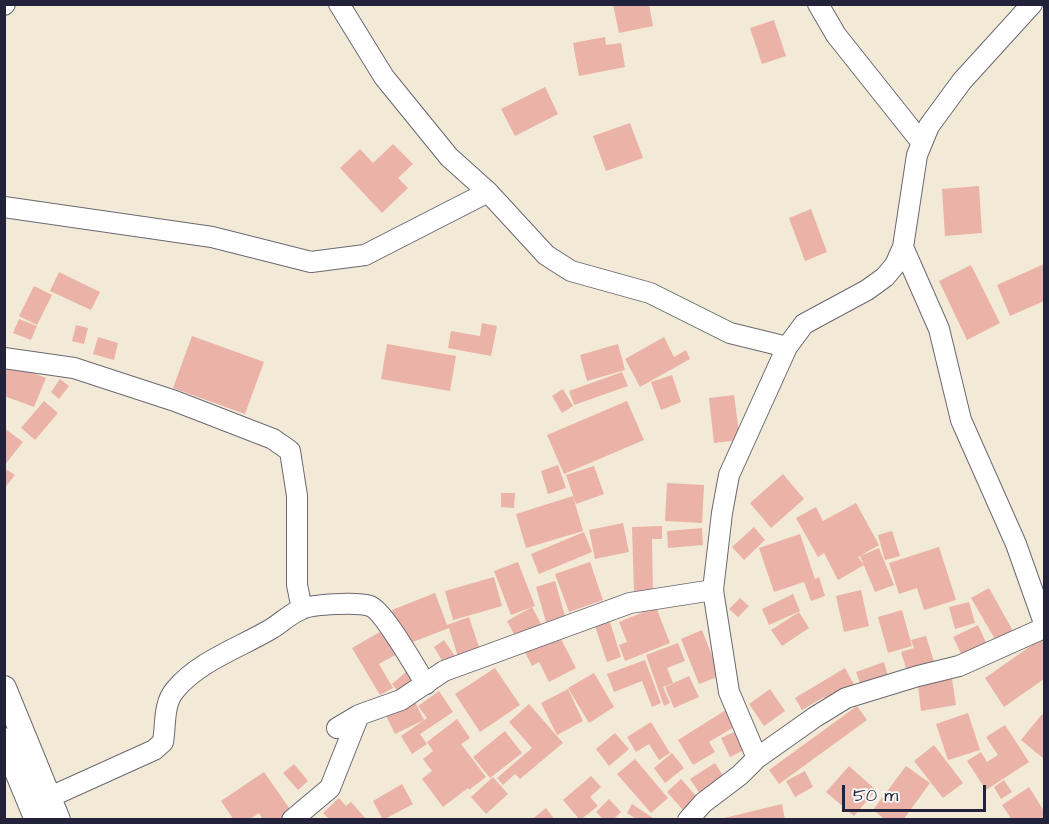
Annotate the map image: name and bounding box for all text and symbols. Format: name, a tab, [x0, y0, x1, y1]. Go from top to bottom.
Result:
scale bar	[845, 773, 989, 811]
text: 50 m	[853, 783, 898, 808]

